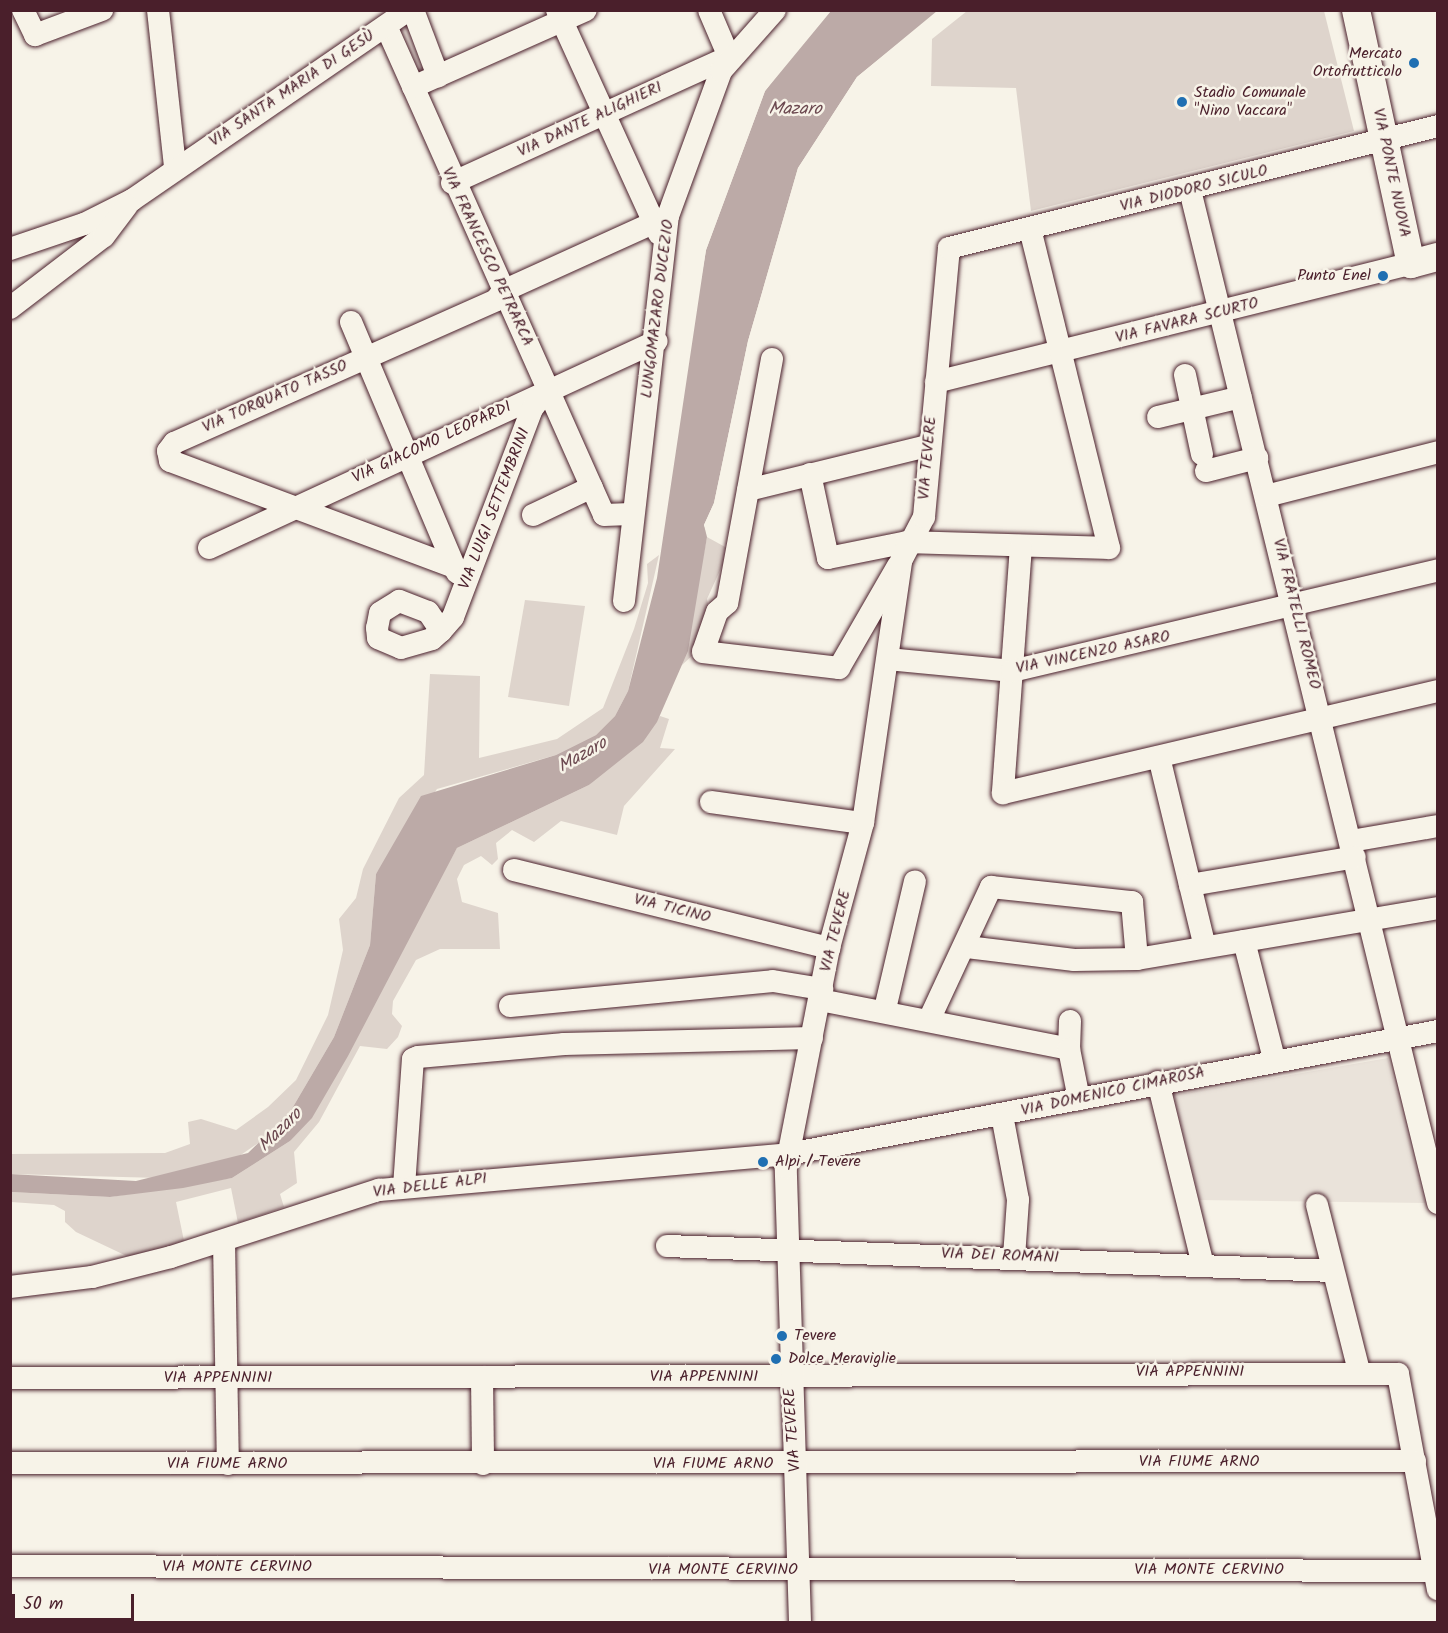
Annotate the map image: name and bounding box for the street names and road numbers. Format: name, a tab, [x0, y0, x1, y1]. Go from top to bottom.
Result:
street label: VIA SANTA MARIA DI GESÙ	[206, 27, 378, 151]
street label: VIA DANTE ALIGHIERI	[515, 78, 665, 162]
street label: VIA PONTE NUOVA	[1368, 107, 1414, 239]
street label: VIA DIODORO SICULO	[1118, 161, 1270, 217]
street label: VIA FRANCESCO PETRARCA	[437, 164, 537, 350]
street label: LUNGOMAZARO DUCEZIO	[638, 219, 678, 399]
street label: VIA FAVARA SCURTO	[1113, 294, 1261, 348]
street label: VIA TORQUATO TASSO	[199, 356, 351, 438]
street label: VIA GIACOMO LEOPARDI	[349, 398, 515, 488]
street label: VIA TEVERE	[915, 415, 941, 501]
street label: VIA LUIGI SETTEMBRINI	[455, 426, 535, 592]
street label: VIA FRATELLI ROMEO	[1268, 537, 1324, 691]
street label: VIA VINCENZO ASARO	[1014, 627, 1172, 679]
street label: VIA TEVERE	[817, 888, 855, 974]
street label: VIA TICINO	[632, 890, 712, 928]
street label: VIA DOMENICO CIMAROSA	[1019, 1063, 1207, 1121]
street label: VIA DELLE ALPI	[372, 1169, 488, 1203]
street label: VIA DEI ROMANI	[941, 1244, 1059, 1268]
street label: VIA APPENNINI	[1136, 1362, 1244, 1382]
street label: VIA APPENNINI	[650, 1367, 758, 1387]
street label: VIA APPENNINI	[164, 1368, 272, 1388]
street label: VIA TEVERE	[780, 1387, 806, 1473]
street label: VIA FIUME ARNO	[1139, 1452, 1259, 1472]
street label: VIA FIUME ARNO	[167, 1454, 287, 1474]
street label: VIA FIUME ARNO	[653, 1454, 773, 1474]
street label: VIA MONTE CERVINO	[162, 1557, 312, 1577]
street label: VIA MONTE CERVINO	[648, 1560, 798, 1580]
street label: VIA MONTE CERVINO	[1134, 1560, 1284, 1580]

